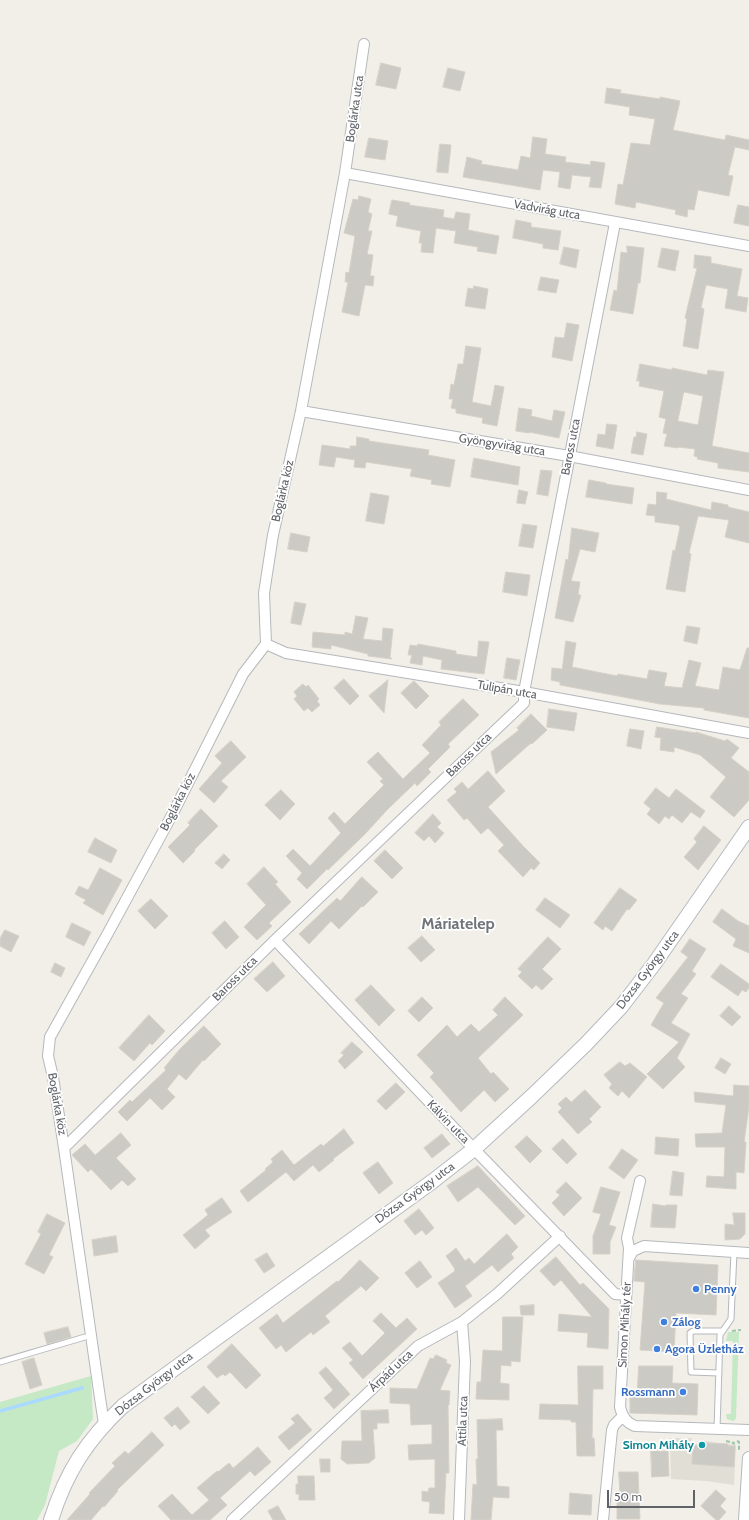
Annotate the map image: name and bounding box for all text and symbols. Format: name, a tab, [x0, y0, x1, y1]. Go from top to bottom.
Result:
street label: Boglárka utca	[343, 75, 367, 143]
street label: Vadvirág utca	[513, 197, 581, 223]
street label: Baross utca	[558, 418, 584, 476]
street label: Gyöngyvirág utca	[458, 431, 546, 459]
street label: Boglárka köz	[269, 459, 297, 523]
street label: Tulipán utca	[476, 678, 538, 702]
street label: Baross utca	[443, 730, 495, 780]
street label: Boglárka köz	[157, 771, 199, 833]
district label: Máriatelep	[421, 914, 495, 934]
street label: Dózsa György utca	[614, 928, 682, 1012]
street label: Baross utca	[210, 954, 260, 1004]
street label: Boglárka köz	[44, 1072, 70, 1136]
street label: Kálvin utca	[424, 1097, 472, 1147]
street label: Dózsa György utca	[373, 1159, 457, 1227]
street label: Simon Mihály tér	[616, 1282, 634, 1368]
place label: Penny	[704, 1282, 737, 1296]
marker: Penny	[691, 1284, 701, 1294]
place label: Zálog	[672, 1315, 700, 1329]
marker: Zálog	[659, 1317, 669, 1327]
place label: Agora Üzletház	[665, 1342, 744, 1356]
marker: Agora Üzletház	[652, 1344, 662, 1354]
street label: Árpád utca	[366, 1347, 416, 1395]
street label: Dózsa György utca	[112, 1349, 196, 1419]
place label: Rossmann	[621, 1385, 675, 1399]
marker: Rossmann	[678, 1387, 688, 1397]
street label: Attila utca	[455, 1396, 471, 1446]
place label: Simon Mihály	[623, 1438, 694, 1452]
marker: Simon Mihály	[697, 1440, 707, 1450]
scale bar	[609, 1482, 697, 1508]
text: 50 m	[614, 1489, 642, 1504]

